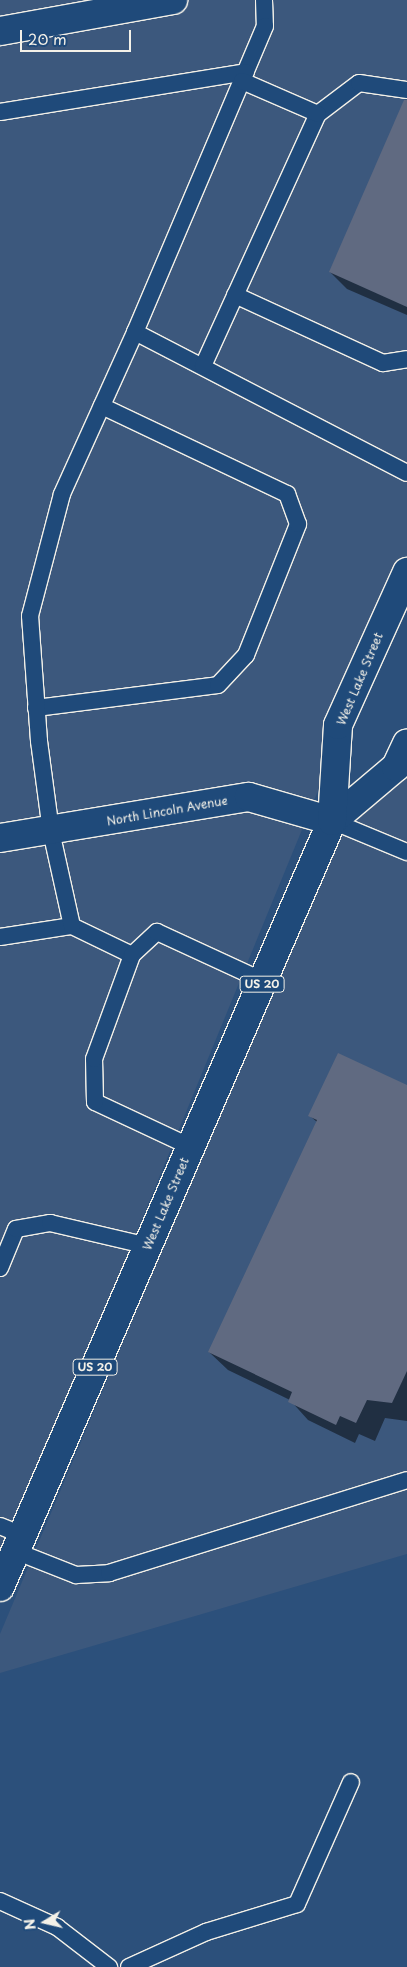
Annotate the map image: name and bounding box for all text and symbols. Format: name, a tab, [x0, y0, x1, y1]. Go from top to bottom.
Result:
scale bar	[22, 20, 134, 52]
text: 20 m	[28, 27, 67, 50]
street label: West Lake Street	[334, 631, 386, 727]
street label: North Lincoln Avenue	[105, 793, 229, 829]
road number: US 20	[240, 976, 284, 992]
street label: West Lake Street	[140, 1156, 192, 1252]
road number: US 20	[72, 1358, 118, 1375]
north arrow	[20, 1897, 70, 1947]
text: N	[18, 1917, 41, 1932]

